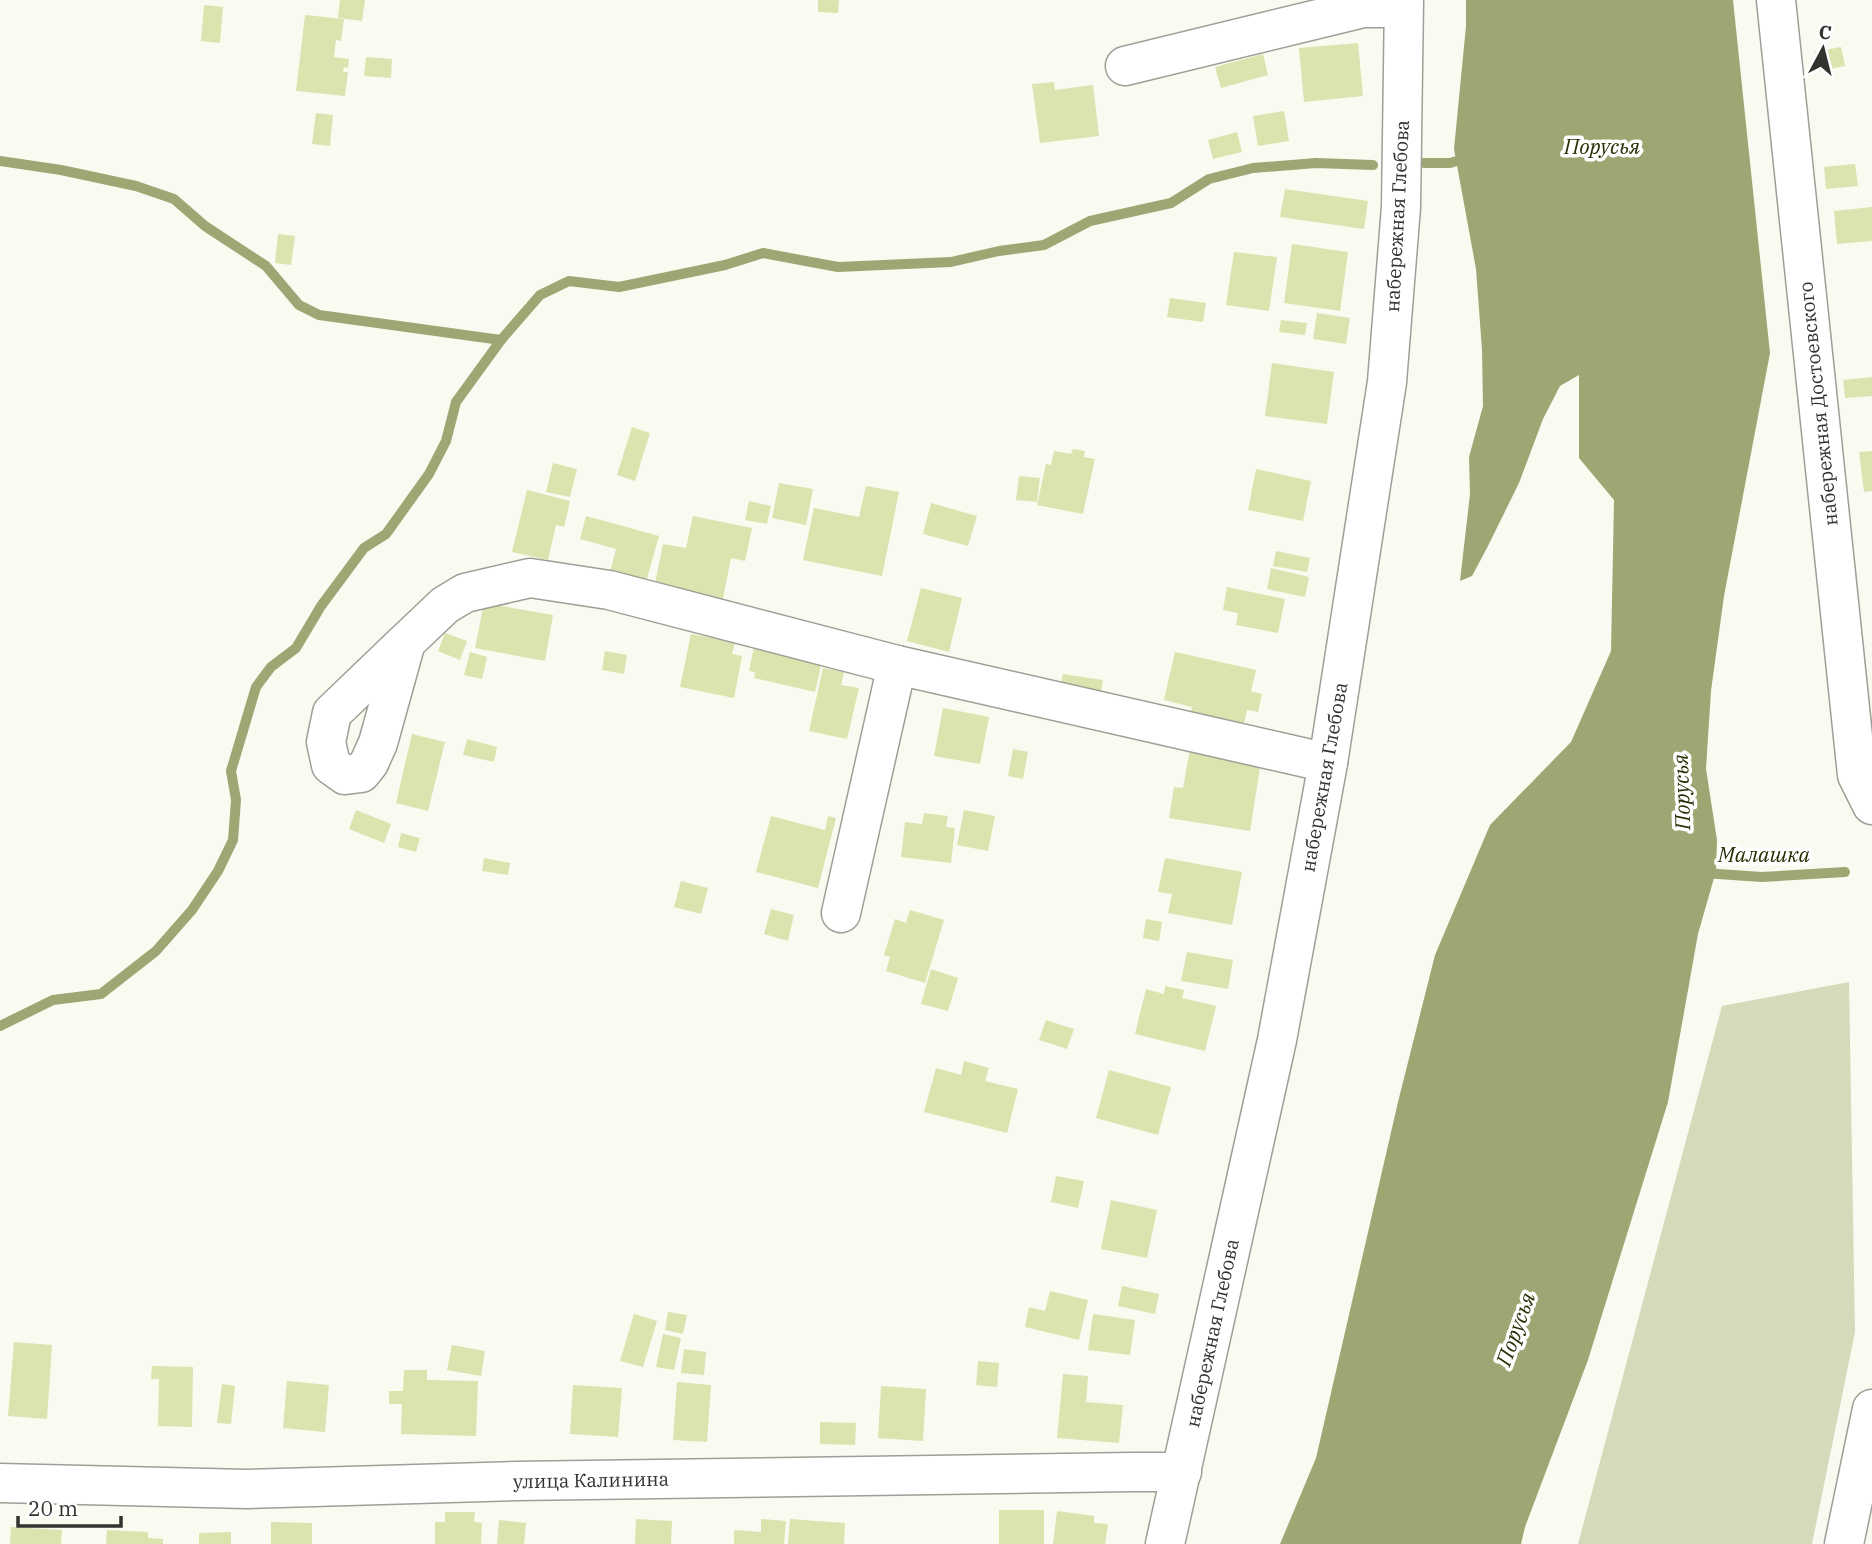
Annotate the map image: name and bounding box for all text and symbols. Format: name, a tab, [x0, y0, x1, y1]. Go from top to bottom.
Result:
north arrow	[1788, 14, 1858, 84]
text: С	[1817, 19, 1833, 45]
street label: набережная Глебова	[1380, 119, 1414, 313]
water label: Порусья	[1563, 132, 1640, 160]
street label: набережная Достоевского	[1793, 281, 1843, 527]
street label: набережная Глебова	[1295, 680, 1353, 874]
water label: Порусья	[1666, 754, 1696, 831]
water label: Малашка	[1717, 840, 1811, 868]
street label: набережная Глебова	[1180, 1236, 1244, 1430]
water label: Порусья	[1488, 1288, 1541, 1370]
street label: улица Калинина	[513, 1467, 669, 1493]
scale bar	[18, 1484, 121, 1528]
text: 20 m	[28, 1494, 78, 1522]

